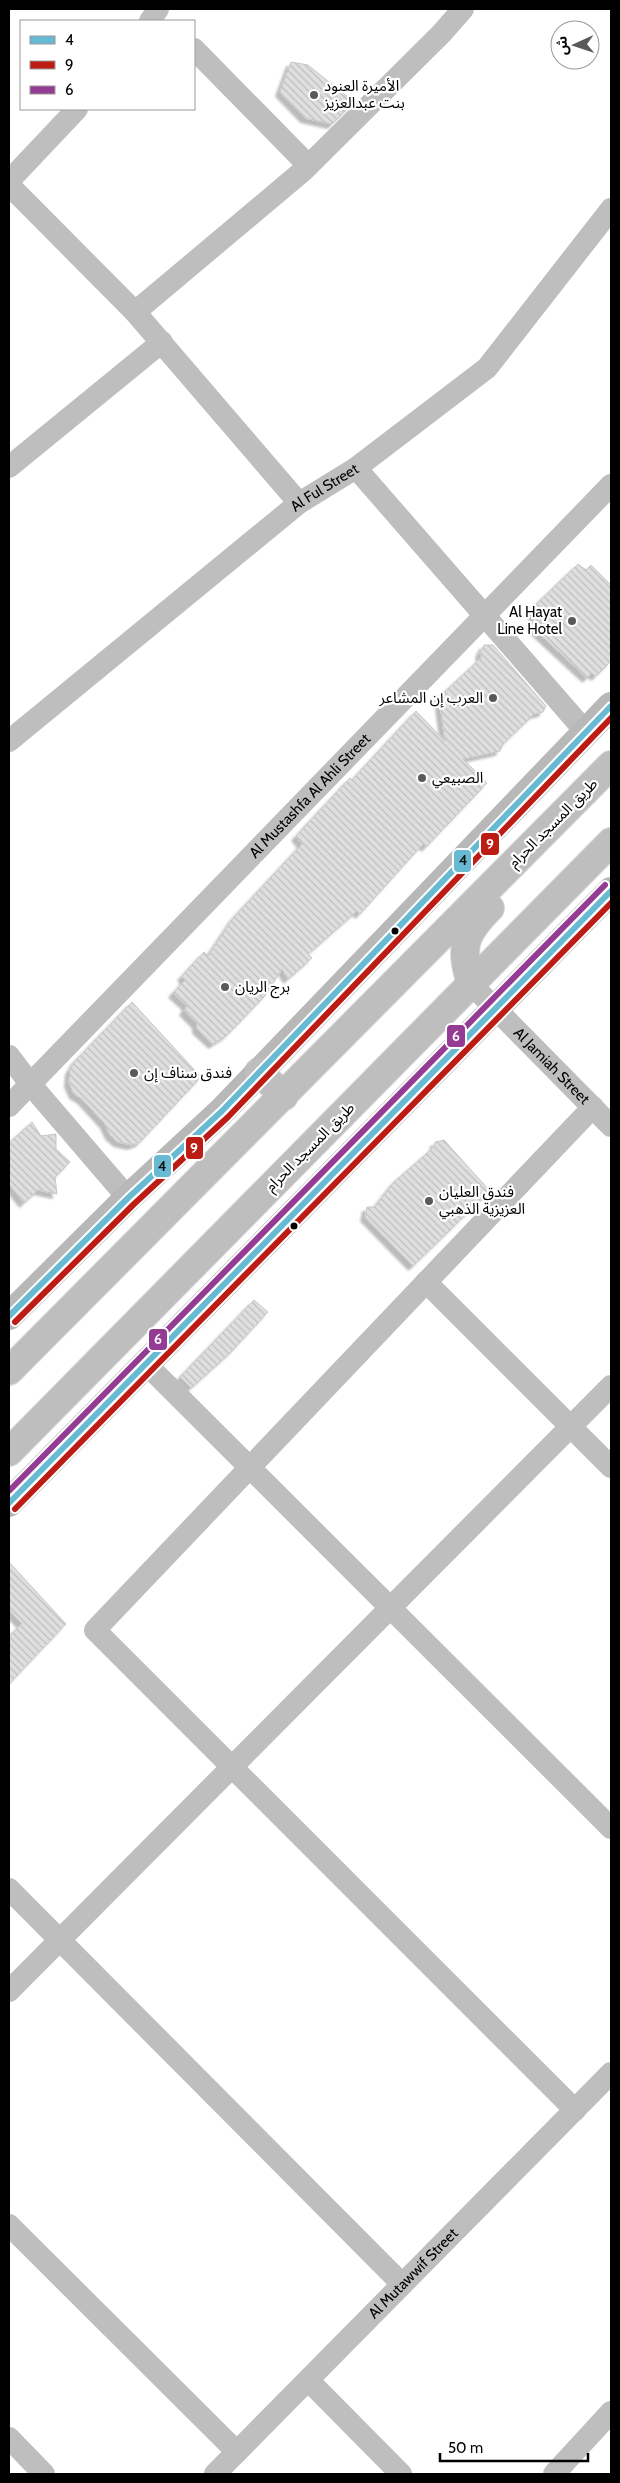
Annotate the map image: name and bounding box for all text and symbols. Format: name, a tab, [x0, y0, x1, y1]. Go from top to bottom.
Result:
legend	[20, 20, 195, 110]
north arrow	[550, 20, 600, 70]
text: 4	[65, 31, 74, 49]
text: ش	[553, 36, 572, 56]
text: 9	[65, 56, 74, 74]
place label: الأميرة العنود بنت عبدالعزيز	[323, 77, 405, 112]
text: 6	[65, 81, 74, 99]
marker: الأميرة العنود بنت عبدالعزيز	[308, 89, 320, 101]
street label: Al Ful Street	[287, 460, 362, 515]
place label: Al Hayat Line Hotel	[497, 603, 562, 638]
marker: Al Hayat Line Hotel	[566, 615, 578, 627]
place label: العرب إن المشاعر	[379, 689, 483, 708]
marker: العرب إن المشاعر	[487, 692, 499, 704]
street label: Al Mustashfa Al Ahli Street	[245, 730, 374, 862]
place label: الصبيعي	[432, 769, 483, 789]
marker: الصبيعي	[416, 772, 428, 784]
street label: طريق المسجد الحرام	[505, 775, 603, 873]
line badge: 9	[480, 832, 500, 856]
text: 9	[486, 835, 494, 853]
line badge: 4	[453, 849, 472, 873]
text: 4	[459, 851, 467, 869]
unlabelled marker	[390, 926, 400, 936]
place label: برج الريان	[235, 978, 290, 999]
marker: برج الريان	[219, 981, 231, 993]
line badge: 6	[446, 1024, 466, 1048]
street label: Al Jamiah Street	[510, 1024, 593, 1108]
text: 6	[452, 1027, 460, 1045]
place label: فندق سناف إن	[144, 1064, 232, 1083]
marker: فندق سناف إن	[128, 1067, 140, 1079]
street label: طريق المسجد الحرام	[262, 1099, 360, 1197]
line badge: 9	[185, 1136, 204, 1160]
text: 9	[190, 1139, 198, 1157]
line badge: 4	[153, 1154, 172, 1178]
text: 4	[158, 1157, 166, 1175]
place label: فندق العليان العزيزية الذهبي	[439, 1183, 525, 1220]
marker: فندق العليان العزيزية الذهبي	[423, 1195, 435, 1207]
unlabelled marker	[289, 1221, 299, 1231]
line badge: 6	[148, 1328, 168, 1351]
text: 6	[154, 1330, 162, 1348]
street label: Al Mutawwif Street	[365, 2224, 462, 2322]
scale bar	[440, 2430, 588, 2462]
text: 50 m	[448, 2439, 483, 2457]

